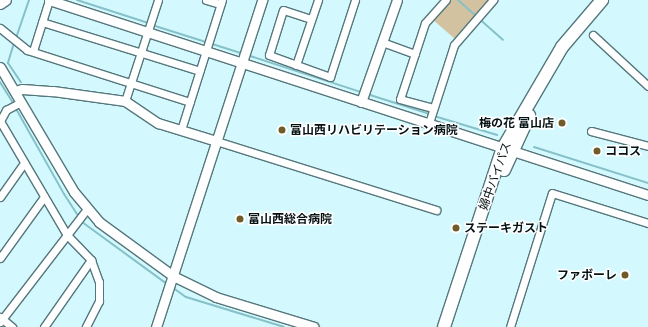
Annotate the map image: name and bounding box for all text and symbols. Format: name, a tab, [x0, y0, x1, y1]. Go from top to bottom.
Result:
place label: 梅の花 富山店	[479, 116, 554, 130]
marker: 梅の花 富山店	[557, 118, 567, 128]
place label: 富山西リハビリテーション病院	[290, 123, 458, 137]
marker: 富山西リハビリテーション病院	[277, 125, 287, 135]
street label: 婦中バイパス	[476, 140, 514, 212]
place label: ココス	[605, 144, 641, 158]
marker: ココス	[592, 146, 602, 156]
place label: 富山西総合病院	[248, 212, 332, 226]
marker: 富山西総合病院	[235, 214, 245, 224]
place label: ステーキガスト	[464, 221, 548, 235]
marker: ステーキガスト	[451, 223, 461, 233]
place label: ファボーレ	[557, 268, 617, 282]
marker: ファボーレ	[620, 270, 630, 280]

